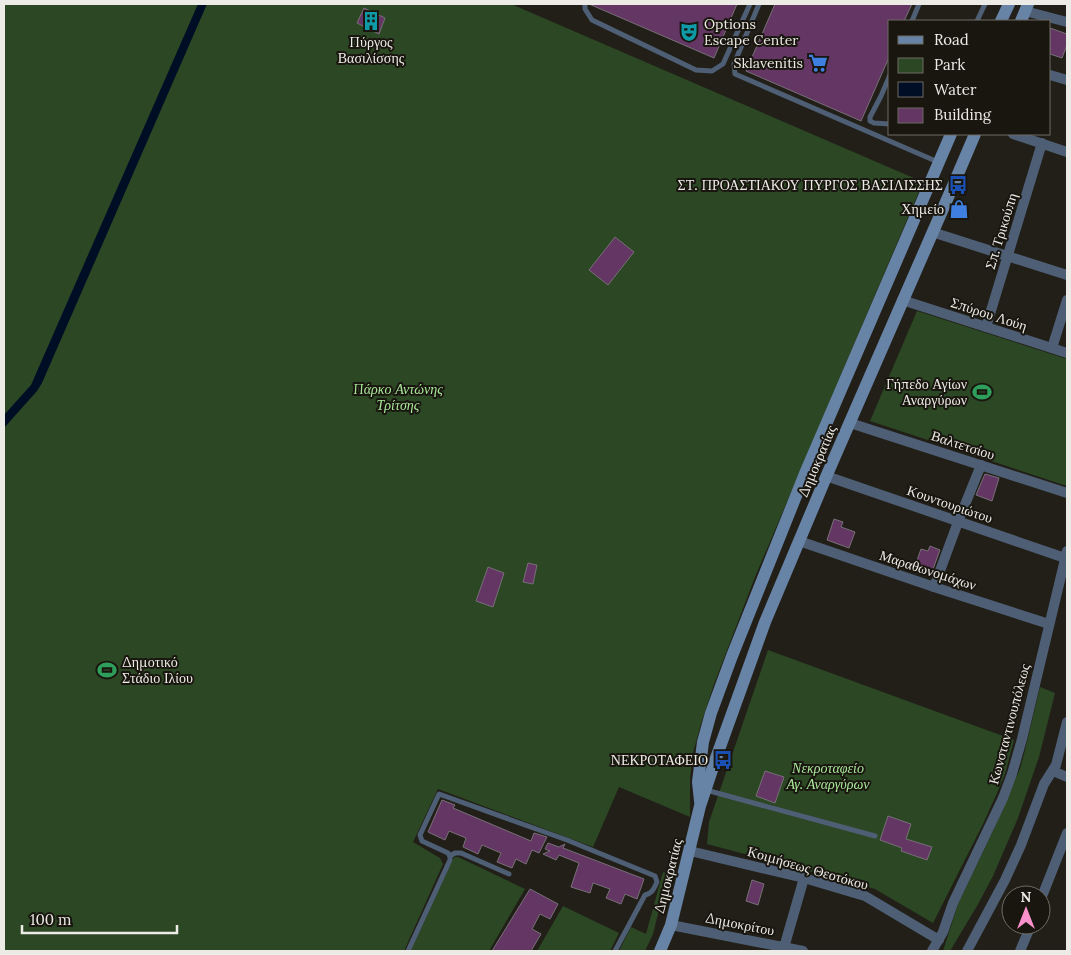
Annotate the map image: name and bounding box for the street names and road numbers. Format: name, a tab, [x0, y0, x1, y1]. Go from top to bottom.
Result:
street label: Σπ. Τρικούπη	[981, 191, 1021, 271]
street label: Σπύρου Λούη	[949, 293, 1029, 335]
street label: Δημοκρατίας	[794, 422, 840, 500]
street label: Βαλτετσίου	[929, 426, 997, 464]
street label: Κουντουριώτου	[905, 481, 995, 527]
street label: Μαραθωνομάχων	[877, 546, 979, 594]
street label: Κωνσταντινουπόλεως	[984, 661, 1034, 786]
street label: Δημοκρατίας	[650, 836, 686, 915]
street label: Κοιμήσεως Θεοτόκου	[745, 842, 871, 894]
street label: Δημοκρίτου	[704, 908, 776, 940]

